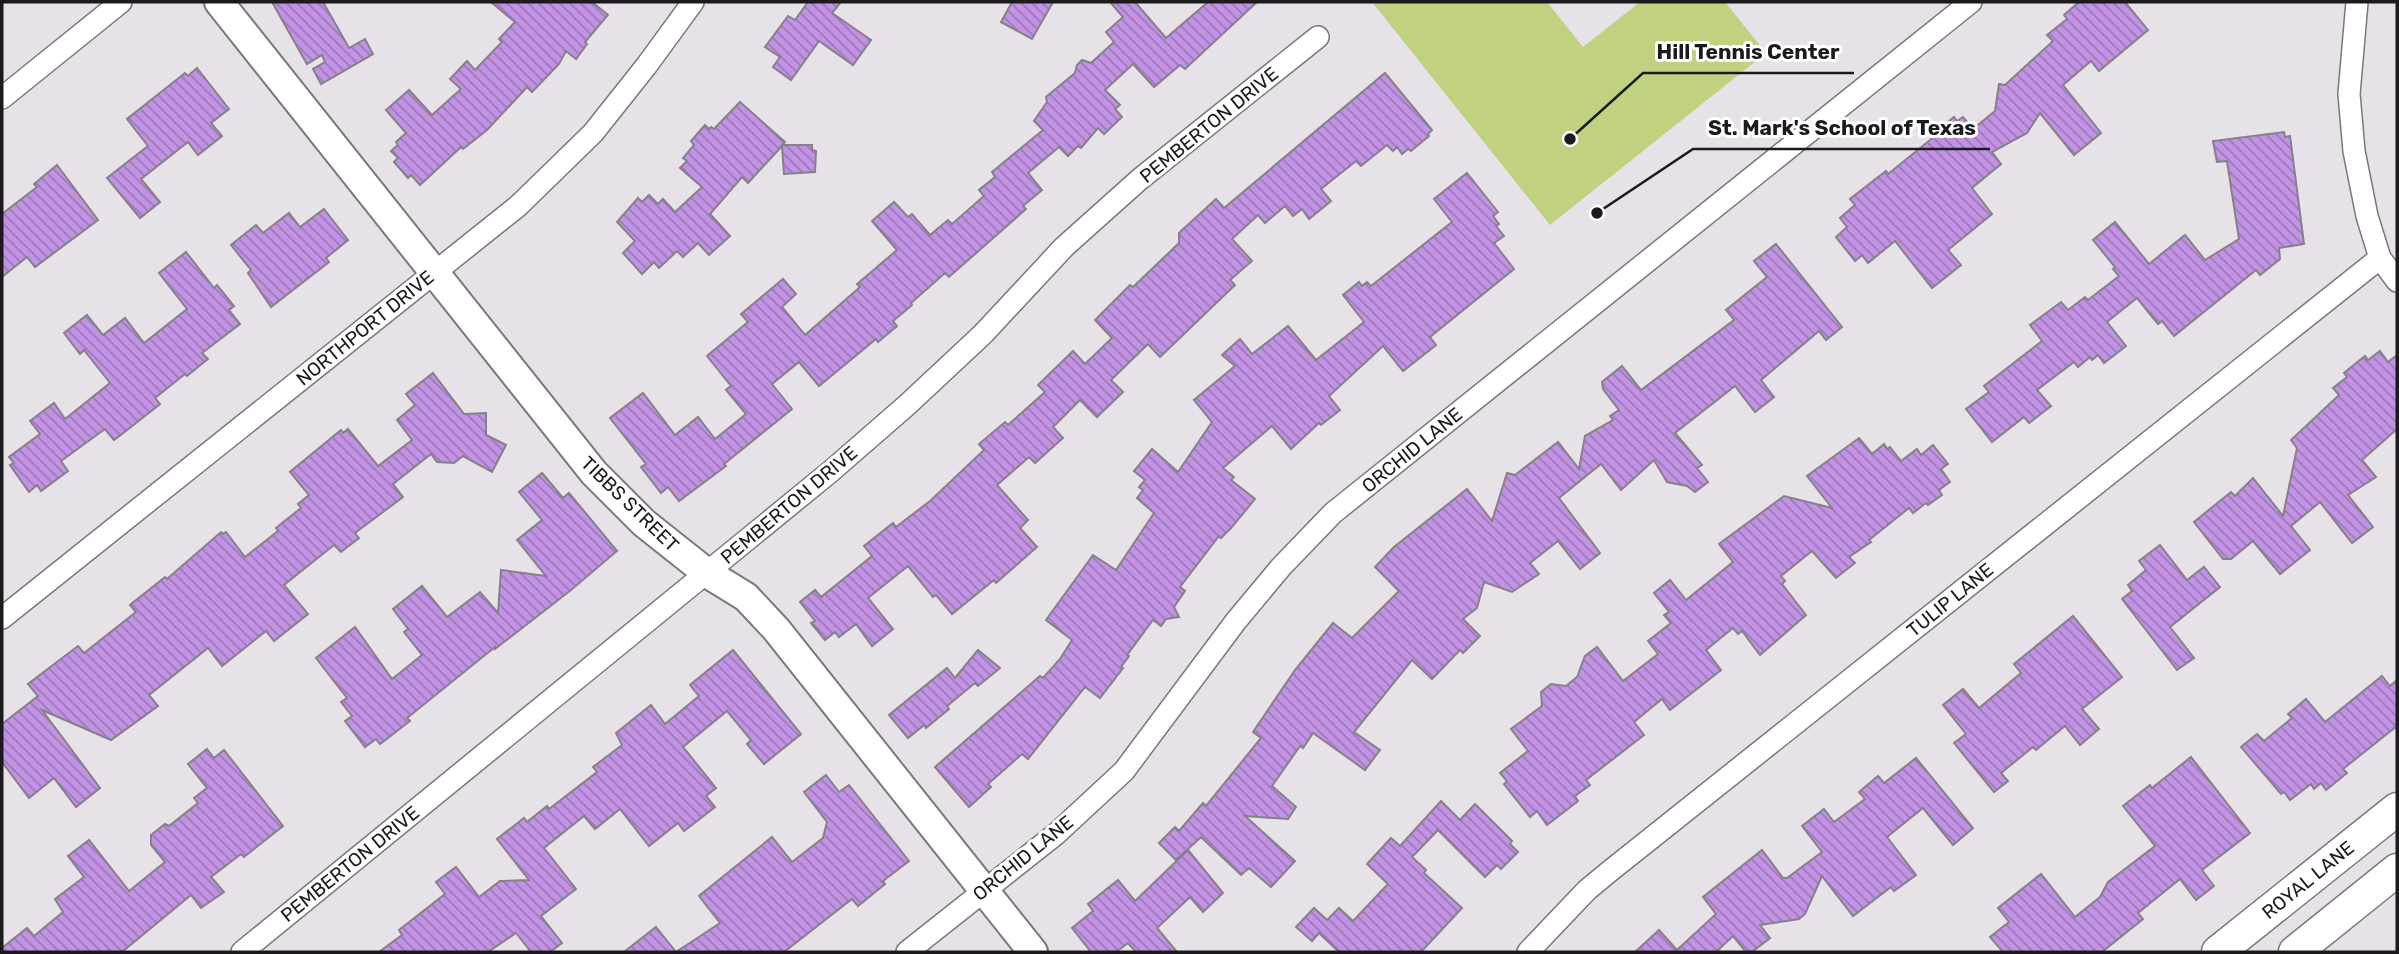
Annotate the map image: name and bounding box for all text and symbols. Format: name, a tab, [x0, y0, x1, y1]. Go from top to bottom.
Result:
callout: Hill Tennis Center	[1643, 31, 1854, 73]
text: Hill Tennis Center	[1656, 39, 1840, 64]
street label: PEMBERTON DRIVE	[1135, 62, 1283, 188]
callout: St. Mark's School of Texas	[1693, 107, 1990, 149]
text: St. Mark's School of Texas	[1708, 115, 1976, 140]
street label: NORTHPORT DRIVE	[292, 266, 438, 390]
street label: ORCHID LANE	[1357, 402, 1467, 498]
street label: PEMBERTON DRIVE	[716, 441, 862, 569]
street label: TIBBS STREET	[576, 452, 684, 556]
street label: TULIP LANE	[1902, 558, 1998, 642]
street label: PEMBERTON DRIVE	[276, 801, 424, 927]
street label: ORCHID LANE	[968, 810, 1078, 906]
street label: ROYAL LANE	[2257, 836, 2359, 924]

